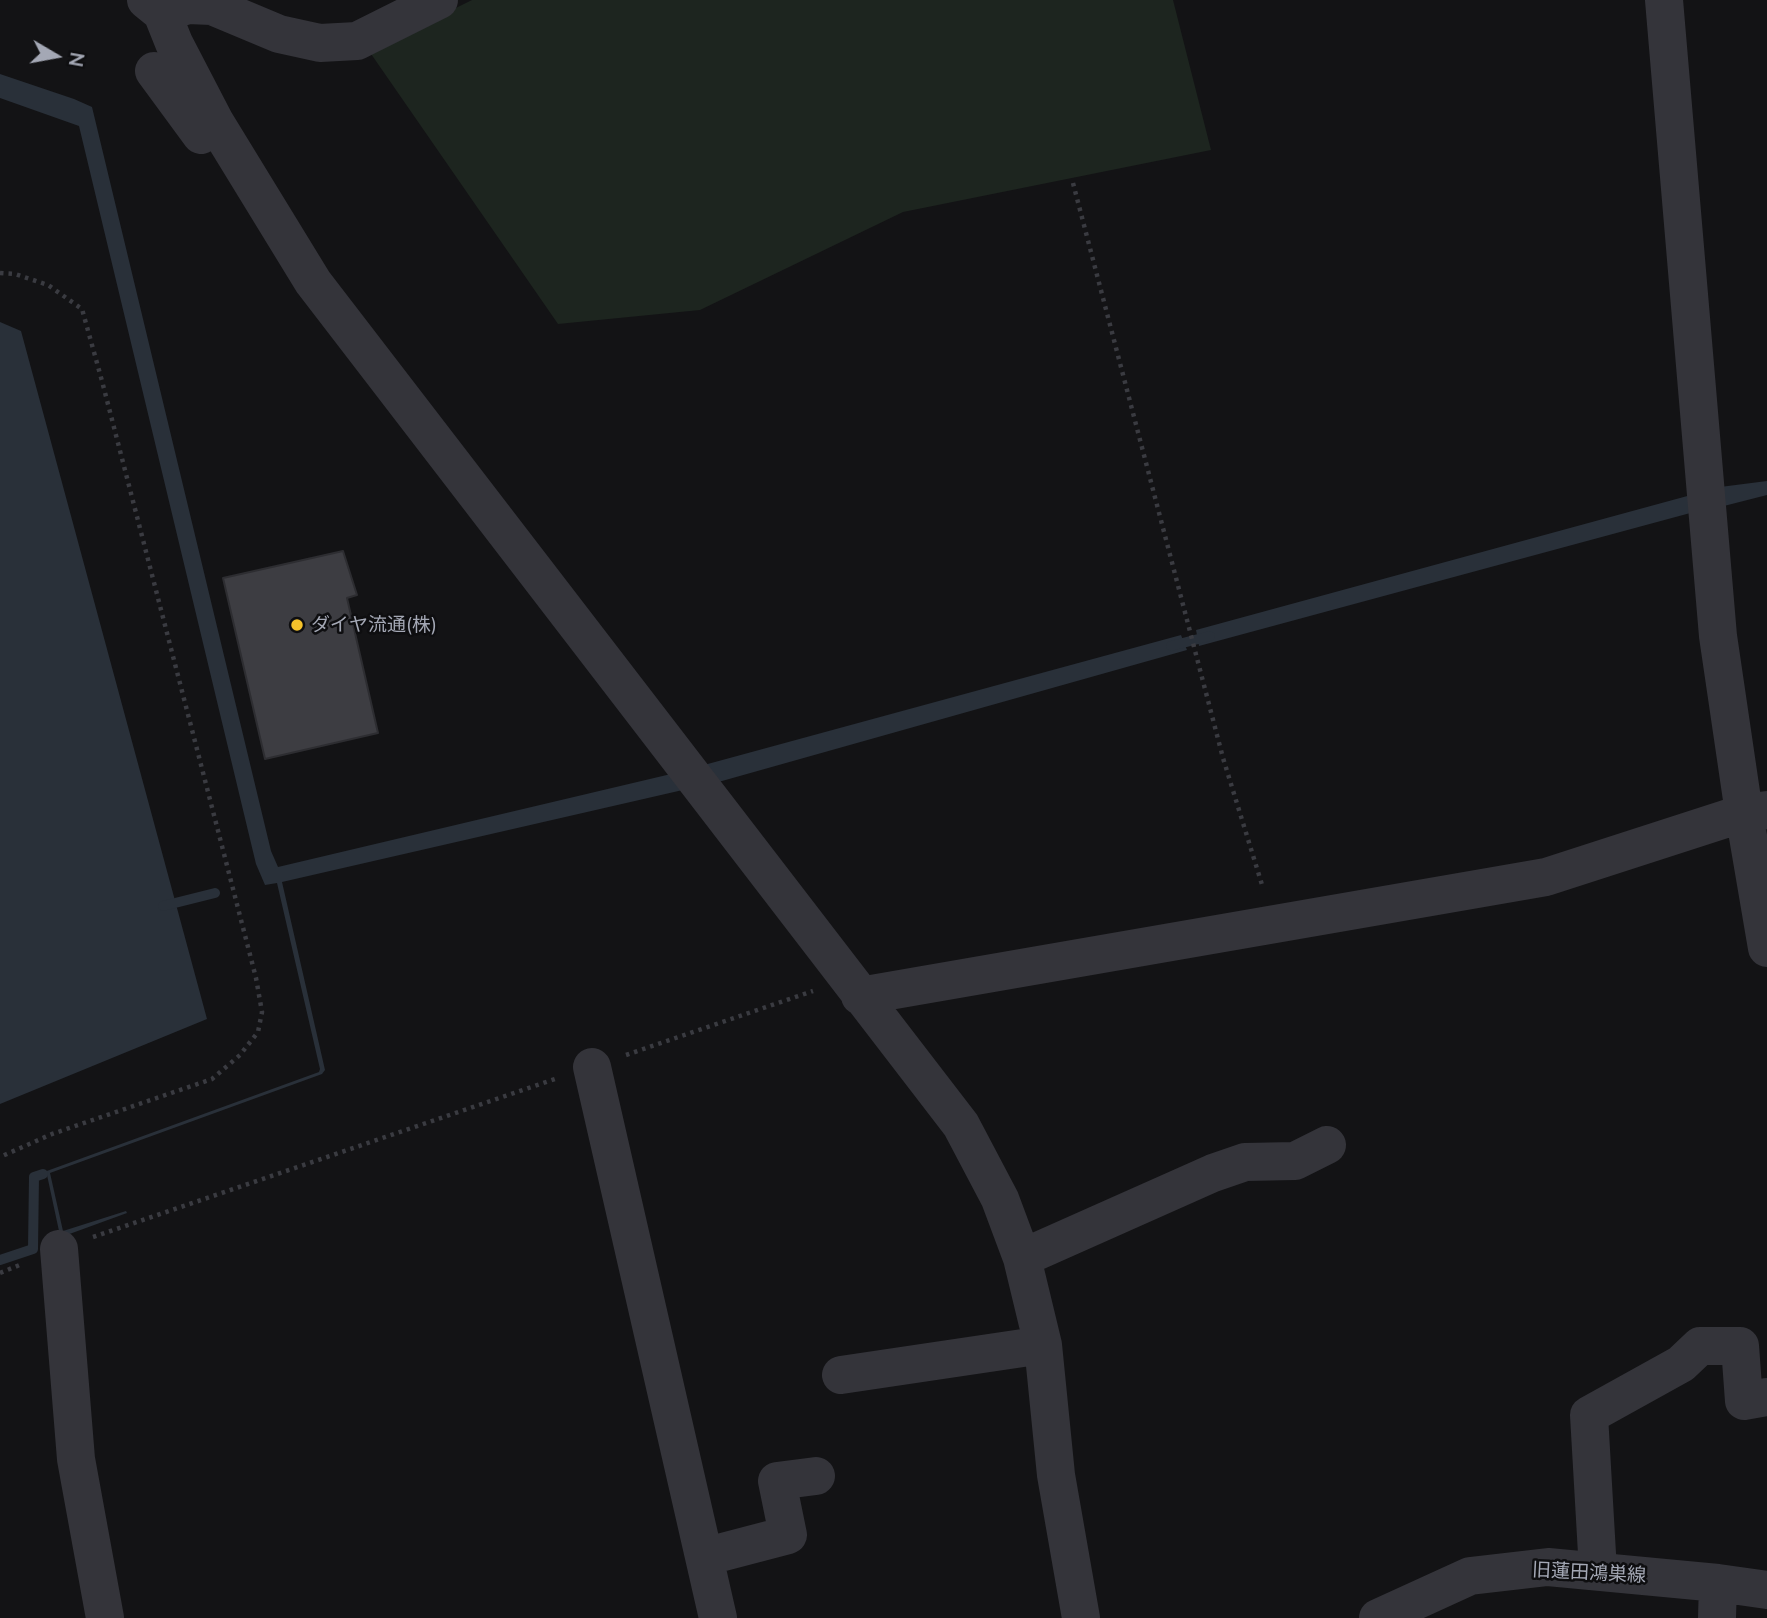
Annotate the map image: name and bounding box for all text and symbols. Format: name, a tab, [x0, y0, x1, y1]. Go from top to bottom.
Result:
north arrow	[21, 21, 91, 91]
text: N	[64, 50, 90, 69]
place label: ダイヤ流通(株)	[311, 614, 437, 636]
marker: ダイヤ流通(株)	[289, 617, 305, 633]
street label: 旧蓮田鴻巣線	[1531, 1559, 1647, 1587]

